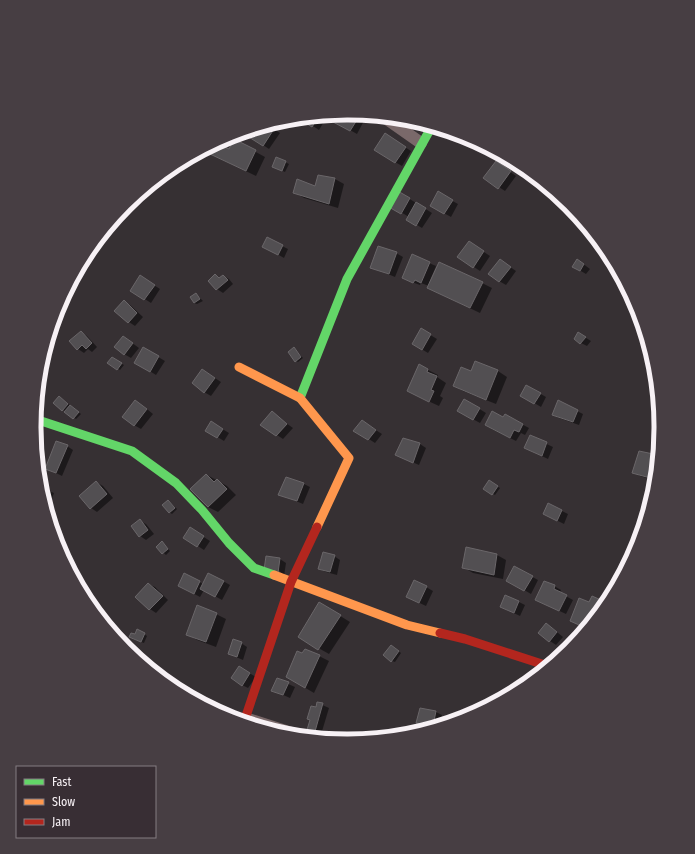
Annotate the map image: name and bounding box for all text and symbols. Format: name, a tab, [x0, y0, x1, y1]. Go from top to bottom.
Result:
legend	[16, 766, 156, 838]
text: Fast	[52, 775, 71, 789]
text: Slow	[52, 795, 75, 809]
text: Jam	[52, 815, 70, 829]

